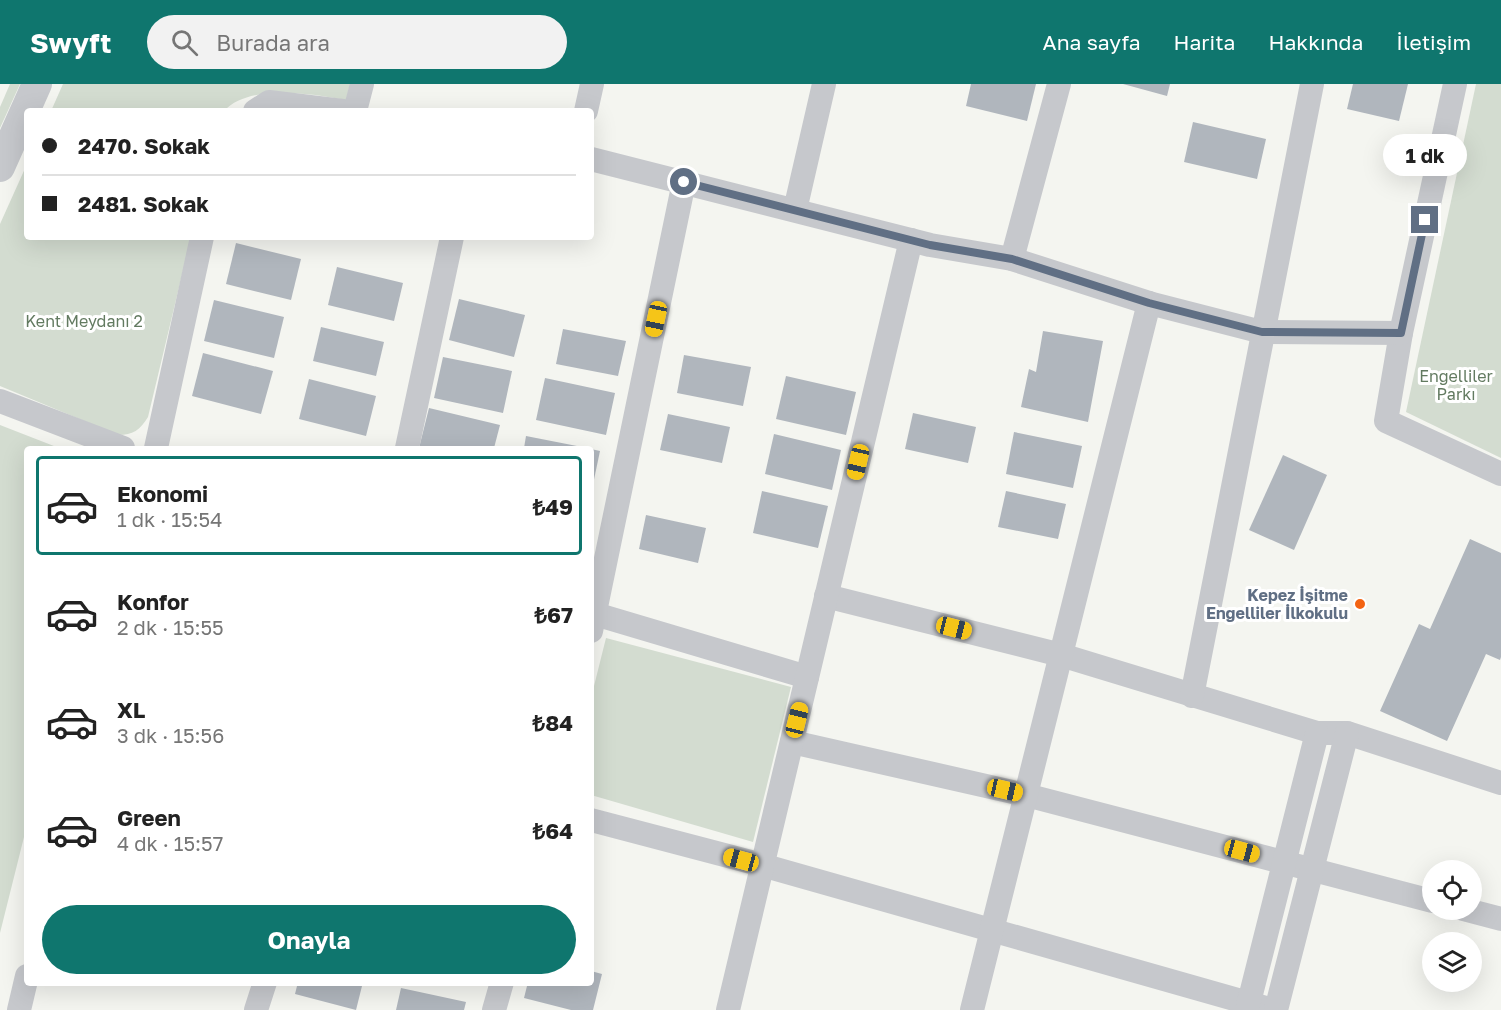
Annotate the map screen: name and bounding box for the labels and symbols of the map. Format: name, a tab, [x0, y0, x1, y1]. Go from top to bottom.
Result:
callout: 1 dk	[1383, 133, 1467, 175]
route start	[670, 168, 697, 195]
route end	[1411, 206, 1438, 233]
car	[643, 300, 669, 338]
park label: Kent Meydanı 2	[25, 311, 143, 331]
park label: Engelliler Parkı	[1419, 366, 1493, 404]
car	[845, 442, 871, 482]
place label: Kepez İşitme Engelliler İlkokulu	[1206, 585, 1348, 623]
marker: Kepez İşitme Engelliler İlkokulu	[1353, 597, 1367, 611]
car	[934, 615, 974, 641]
car	[784, 700, 810, 740]
car	[985, 777, 1025, 803]
car	[1222, 838, 1262, 864]
car	[721, 847, 761, 873]

